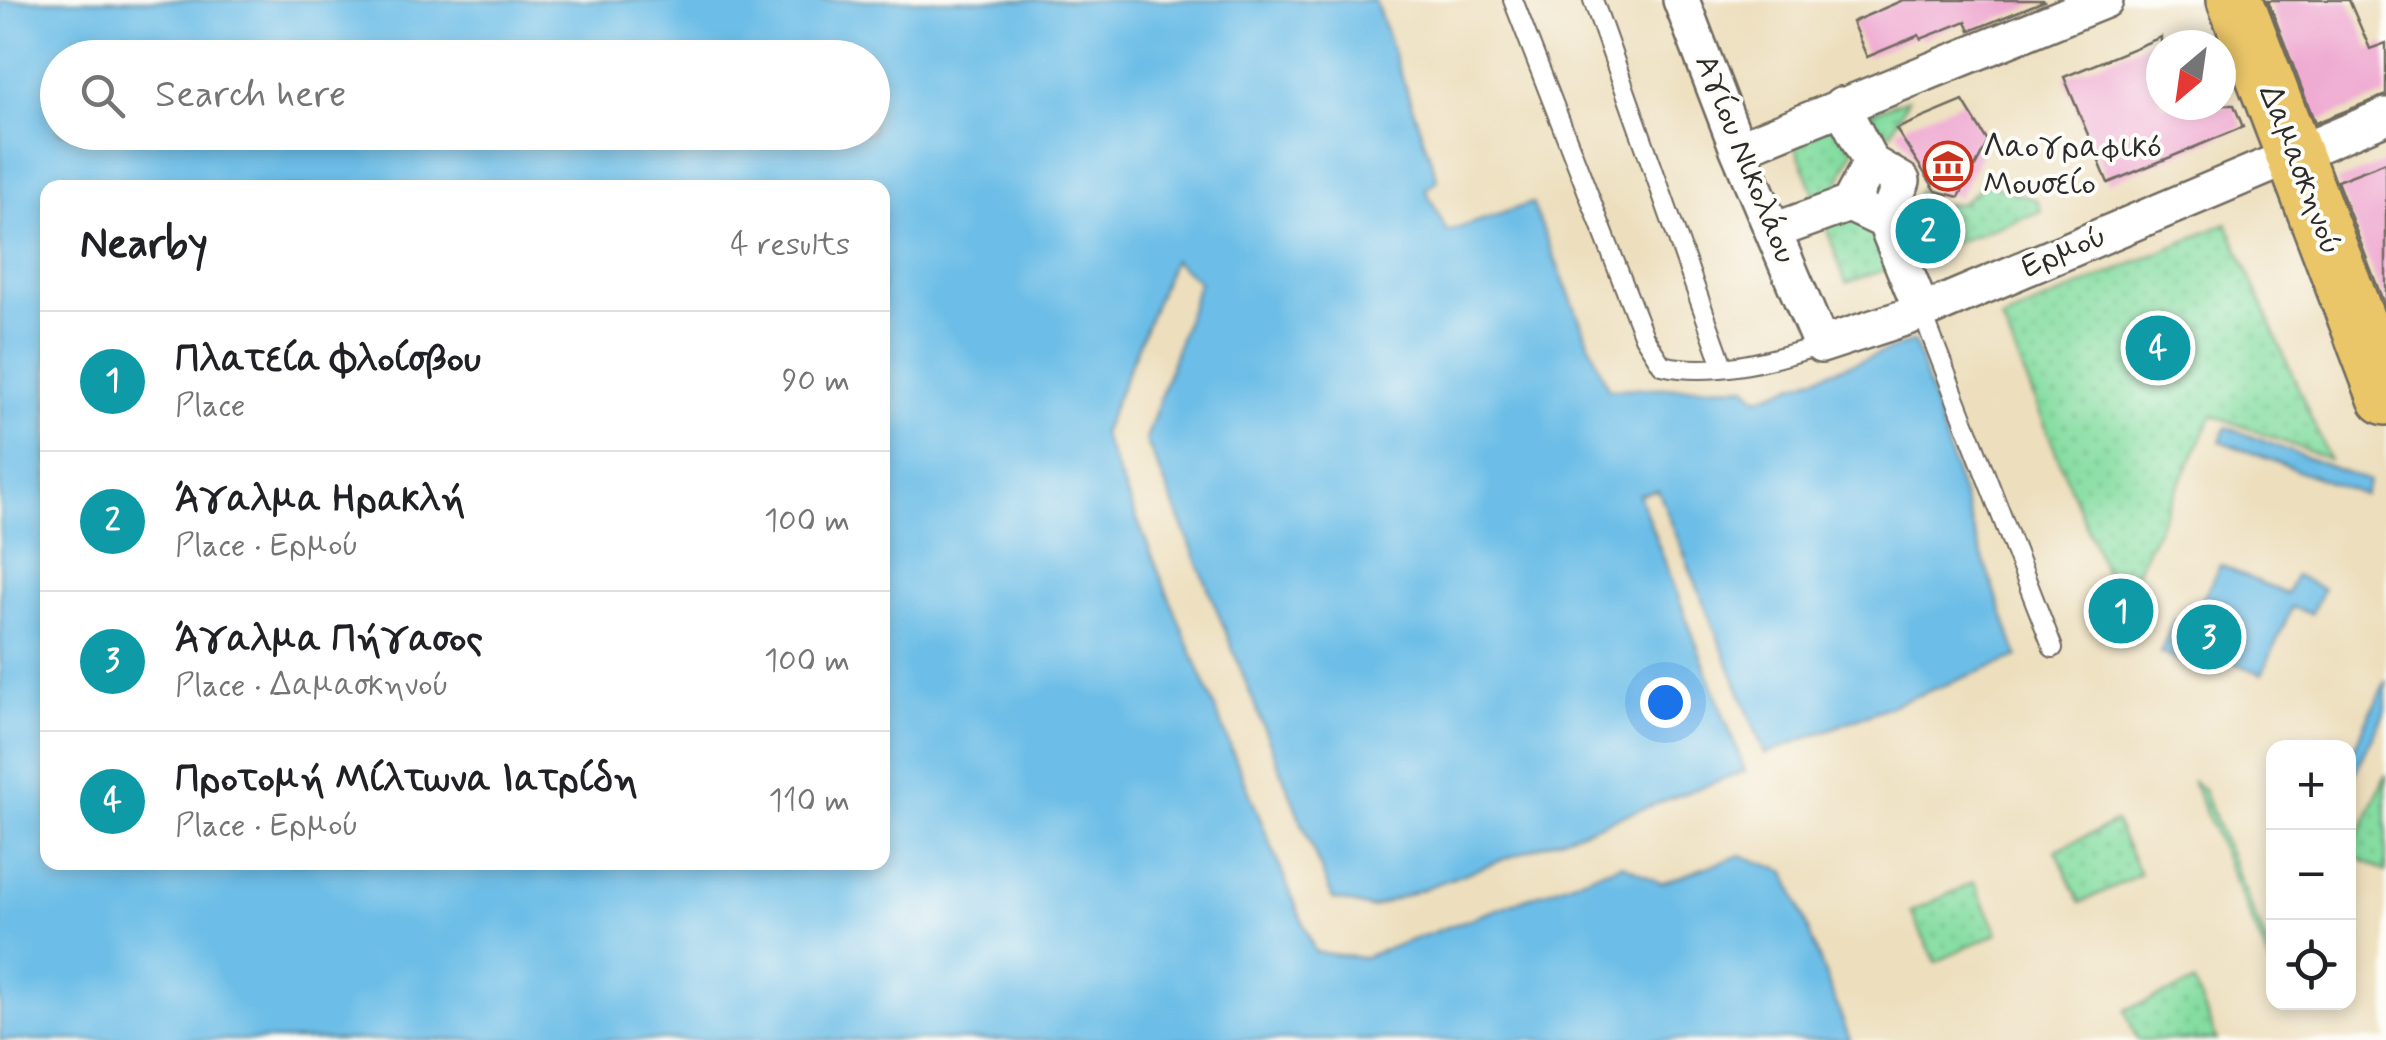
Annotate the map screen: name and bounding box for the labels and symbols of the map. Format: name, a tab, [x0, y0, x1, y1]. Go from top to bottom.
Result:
north arrow	[2146, 30, 2236, 120]
street label: Αγίου Νικολάου	[1684, 48, 1806, 270]
street label: Δαμασκηνού	[2248, 79, 2352, 261]
place label: Λαογραφικό Μουσείο	[1983, 127, 2162, 206]
museum icon: Λαογραφικό Μουσείο	[1922, 140, 1974, 192]
pin: 2	[1896, 194, 1960, 268]
street label: Ερμού	[2015, 215, 2113, 289]
pin: 4	[2126, 310, 2190, 386]
pin: 1	[2088, 574, 2154, 648]
pin: 3	[2176, 600, 2242, 674]
your location	[1640, 677, 1691, 728]

